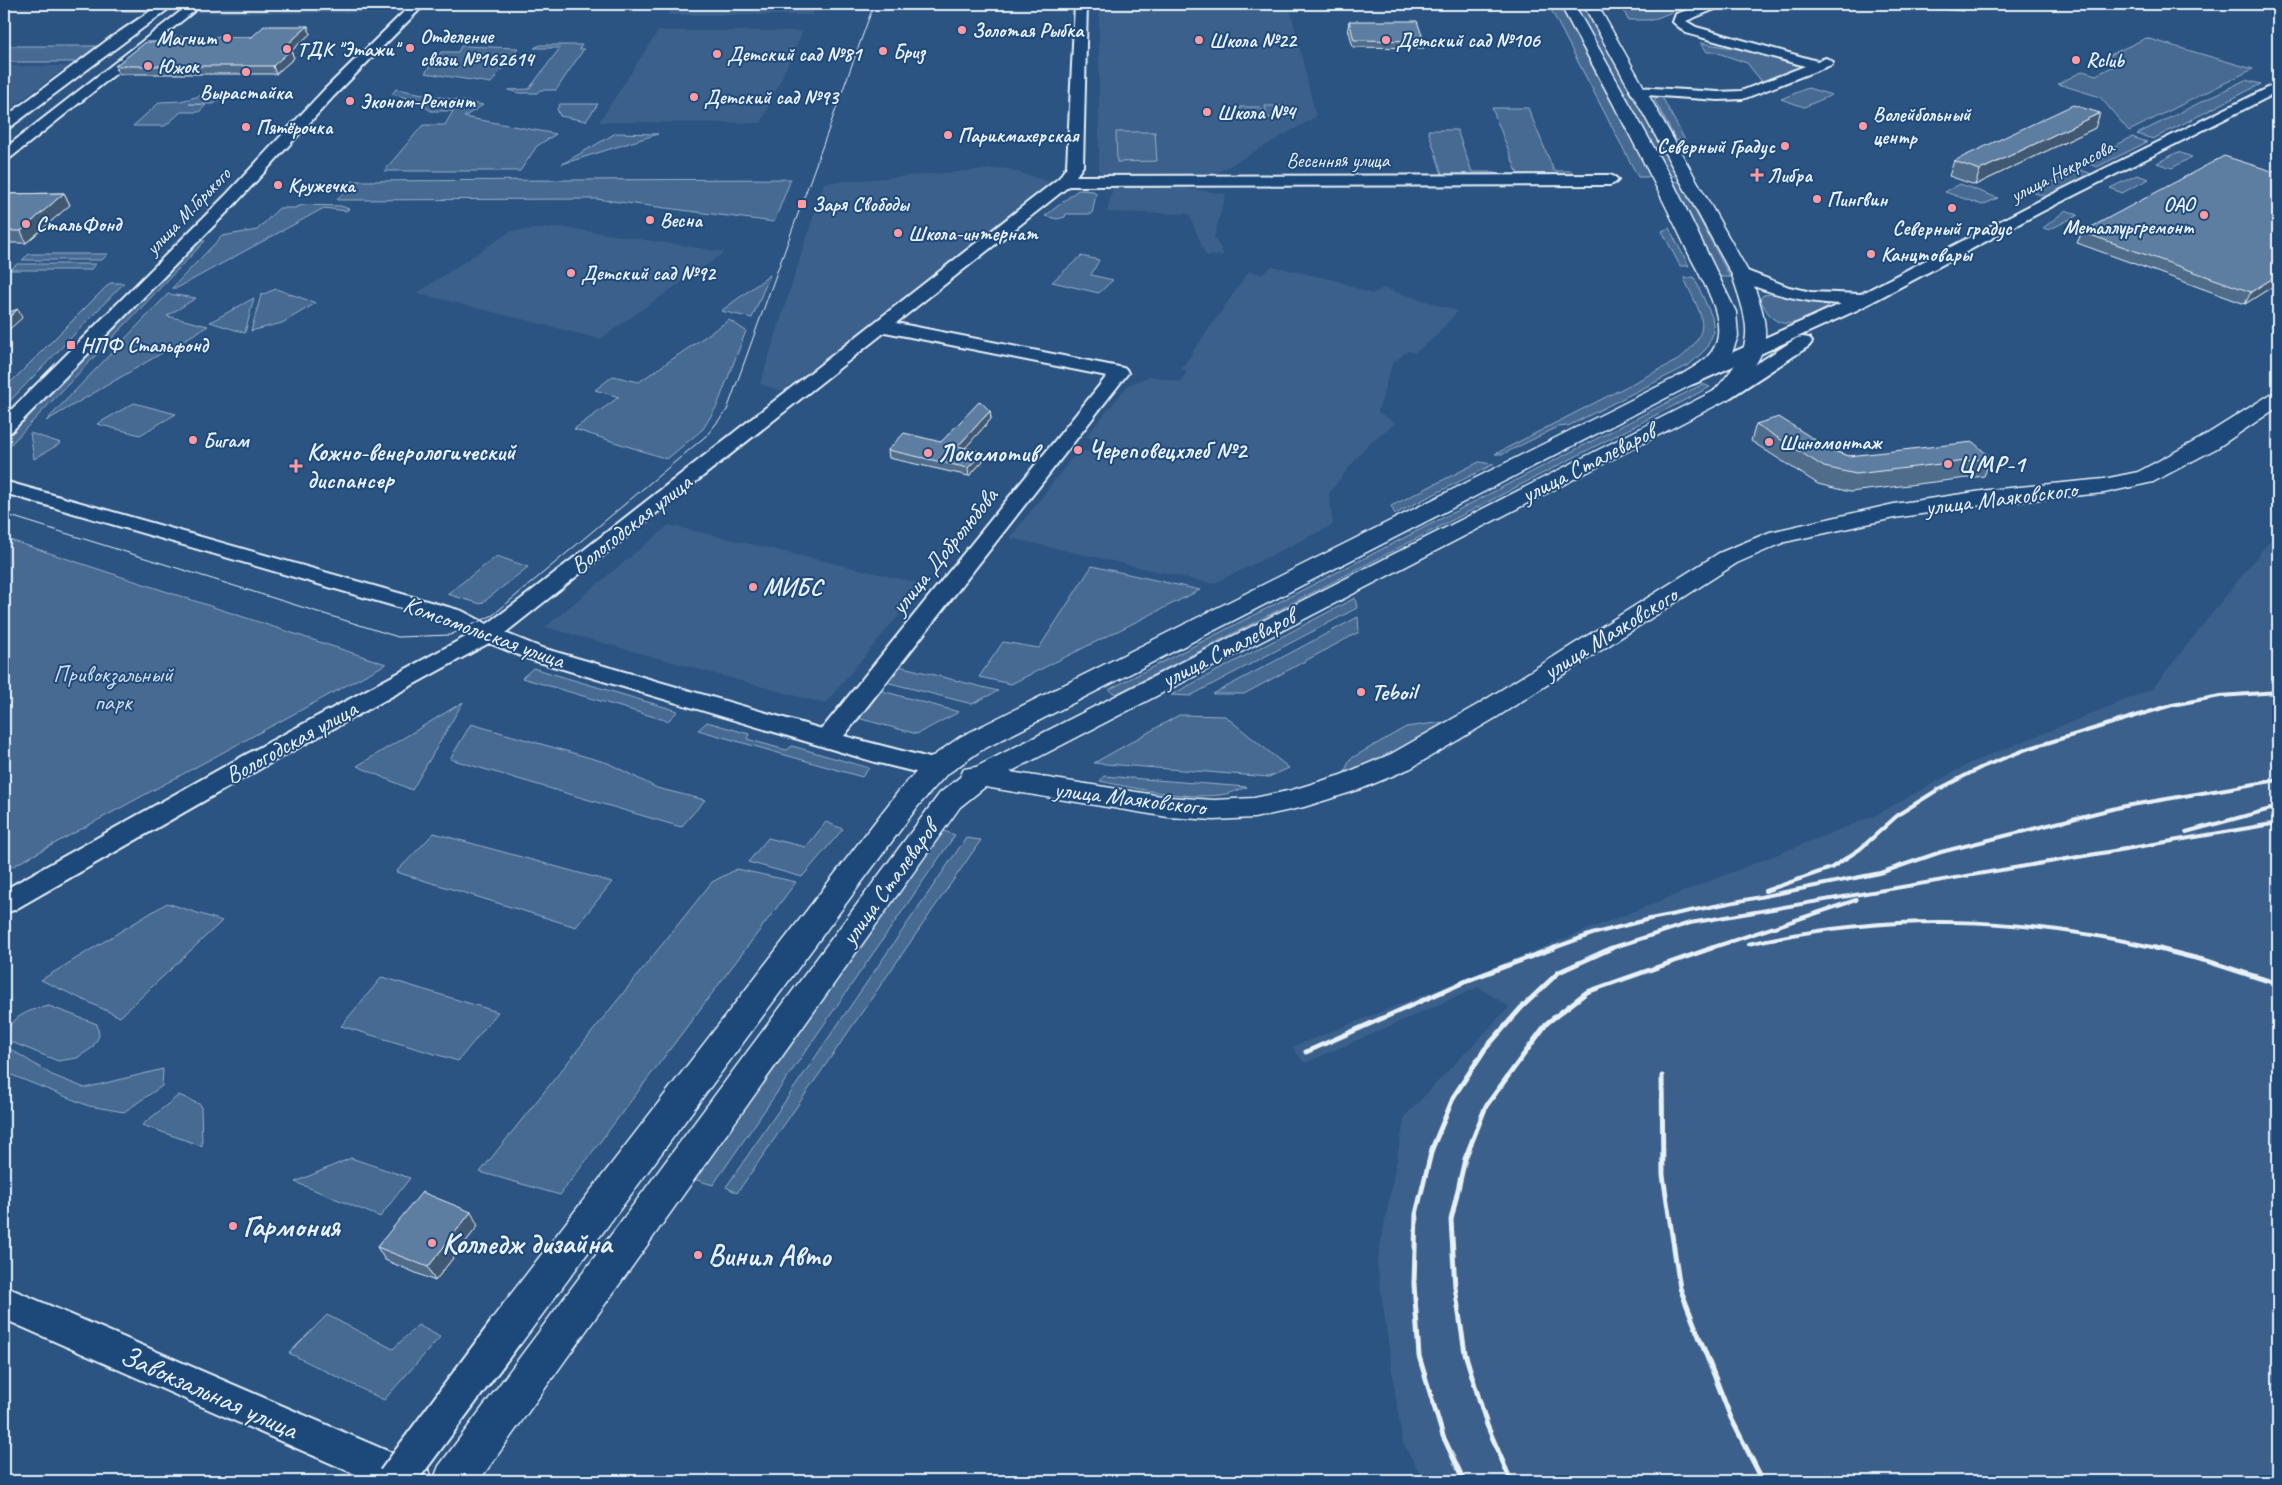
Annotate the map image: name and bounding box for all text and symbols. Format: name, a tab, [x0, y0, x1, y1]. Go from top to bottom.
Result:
place label: Золотая Рыбка	[972, 18, 1085, 43]
place label: Отделение связи №162614	[420, 24, 536, 72]
marker: Золотая Рыбка	[956, 24, 968, 36]
place label: Магнит	[157, 26, 218, 51]
place label: Школа №22	[1209, 28, 1298, 53]
place label: Детский сад №106	[1396, 28, 1541, 53]
marker: Магнит	[221, 32, 233, 44]
marker: Школа №22	[1193, 34, 1205, 46]
marker: Детский сад №106	[1380, 34, 1392, 46]
place label: ТДК "Этажи"	[297, 37, 403, 62]
place label: Бриз	[893, 39, 927, 65]
marker: Отделение связи №162614	[404, 42, 416, 54]
place label: Детский сад №81	[727, 42, 863, 67]
marker: ТДК "Этажи"	[281, 43, 293, 55]
marker: Бриз	[877, 45, 889, 57]
marker: Детский сад №81	[711, 48, 723, 60]
place label: Rclub	[2086, 48, 2126, 73]
place label: Южок	[158, 54, 200, 79]
marker: Rclub	[2070, 54, 2082, 66]
marker: Южок	[142, 60, 154, 72]
marker: Вырастайка	[240, 66, 252, 78]
place label: Вырастайка	[200, 80, 294, 105]
place label: Детский сад №93	[704, 85, 840, 110]
place label: Эконом-Ремонт	[360, 89, 476, 114]
marker: Детский сад №93	[688, 91, 700, 103]
marker: Эконом-Ремонт	[344, 95, 356, 107]
place label: Школа №4	[1217, 100, 1298, 125]
place label: Волейбольный центр	[1873, 102, 1972, 150]
marker: Школа №4	[1201, 106, 1213, 118]
place label: Пятёрочка	[256, 115, 334, 140]
marker: Волейбольный центр	[1857, 120, 1869, 132]
marker: Пятёрочка	[240, 121, 252, 133]
place label: Парикмахерская	[958, 123, 1080, 148]
marker: Парикмахерская	[942, 129, 954, 141]
place label: Северный Градус	[1657, 134, 1776, 160]
street label: улица Некрасова	[2005, 134, 2119, 208]
marker: Северный Градус	[1779, 140, 1791, 152]
street label: Весенняя улица	[1287, 148, 1391, 173]
street label: улица М.Горького	[139, 161, 237, 261]
place label: Либра	[1767, 163, 1813, 188]
marker: Либра	[1751, 169, 1763, 181]
place label: Кружечка	[288, 173, 357, 198]
marker: Кружечка	[272, 179, 284, 191]
place label: Пингвин	[1827, 187, 1889, 212]
place label: Заря Свободы	[812, 192, 911, 217]
place label: OAO Металлургремонт	[2063, 192, 2197, 240]
marker: Пингвин	[1811, 193, 1823, 205]
marker: Заря Свободы	[796, 198, 808, 210]
marker: Северный градус	[1946, 202, 1958, 214]
place label: Весна	[660, 208, 703, 233]
marker: OAO Металлургремонт	[2198, 209, 2210, 221]
place label: СтальФонд	[36, 212, 123, 237]
marker: Весна	[644, 214, 656, 226]
place label: Северный градус	[1893, 216, 2013, 242]
marker: СтальФонд	[20, 218, 32, 230]
place label: Школа-интернат	[908, 221, 1039, 246]
marker: Школа-интернат	[892, 227, 904, 239]
place label: Канцтовары	[1881, 242, 1974, 267]
marker: Канцтовары	[1865, 248, 1877, 260]
place label: Детский сад №92	[581, 261, 717, 286]
marker: Детский сад №92	[565, 267, 577, 279]
place label: НПФ Стальфонд	[81, 333, 210, 358]
marker: НПФ Стальфонд	[65, 339, 77, 351]
street label: улица Сталеваров	[1514, 414, 1665, 510]
place label: Бигам	[203, 428, 250, 453]
place label: Шиномонтаж	[1779, 430, 1883, 455]
marker: Бигам	[187, 434, 199, 446]
place label: Череповецхлеб №2	[1088, 435, 1249, 465]
marker: Шиномонтаж	[1763, 436, 1775, 448]
place label: Кожно-венерологический диспансер	[307, 437, 517, 495]
place label: Локомотив	[938, 438, 1043, 468]
marker: Череповецхлеб №2	[1072, 444, 1084, 456]
marker: Локомотив	[922, 447, 934, 459]
place label: ЦМР-1	[1958, 449, 2028, 479]
marker: ЦМР-1	[1942, 458, 1954, 470]
marker: Кожно-венерологический диспансер	[289, 459, 303, 473]
street label: Вологодская улица	[564, 466, 699, 581]
street label: улица Маяковского	[1922, 474, 2081, 522]
street label: улица Добролюбова	[882, 480, 1005, 622]
place label: МИБС	[763, 572, 825, 602]
street label: улица Маяковского	[1536, 579, 1685, 687]
marker: МИБС	[747, 581, 759, 593]
street label: Комсомольская улица	[399, 589, 570, 675]
street label: улица Сталеваров	[1154, 599, 1305, 695]
park label: Привокзальный парк	[53, 659, 175, 717]
place label: Teboil	[1371, 677, 1421, 707]
marker: Teboil	[1355, 686, 1367, 698]
street label: Вологодская улица	[220, 693, 363, 790]
street label: улица Маяковского	[1051, 774, 1210, 822]
street label: улица Сталеваров	[833, 810, 947, 952]
place label: Гармония	[243, 1208, 341, 1245]
marker: Гармония	[227, 1220, 239, 1232]
place label: Колледж дизайна	[442, 1225, 614, 1262]
marker: Колледж дизайна	[426, 1237, 438, 1249]
place label: Винил Авто	[708, 1237, 832, 1274]
marker: Винил Авто	[692, 1249, 704, 1261]
street label: Завокзальная улица	[114, 1336, 306, 1449]

